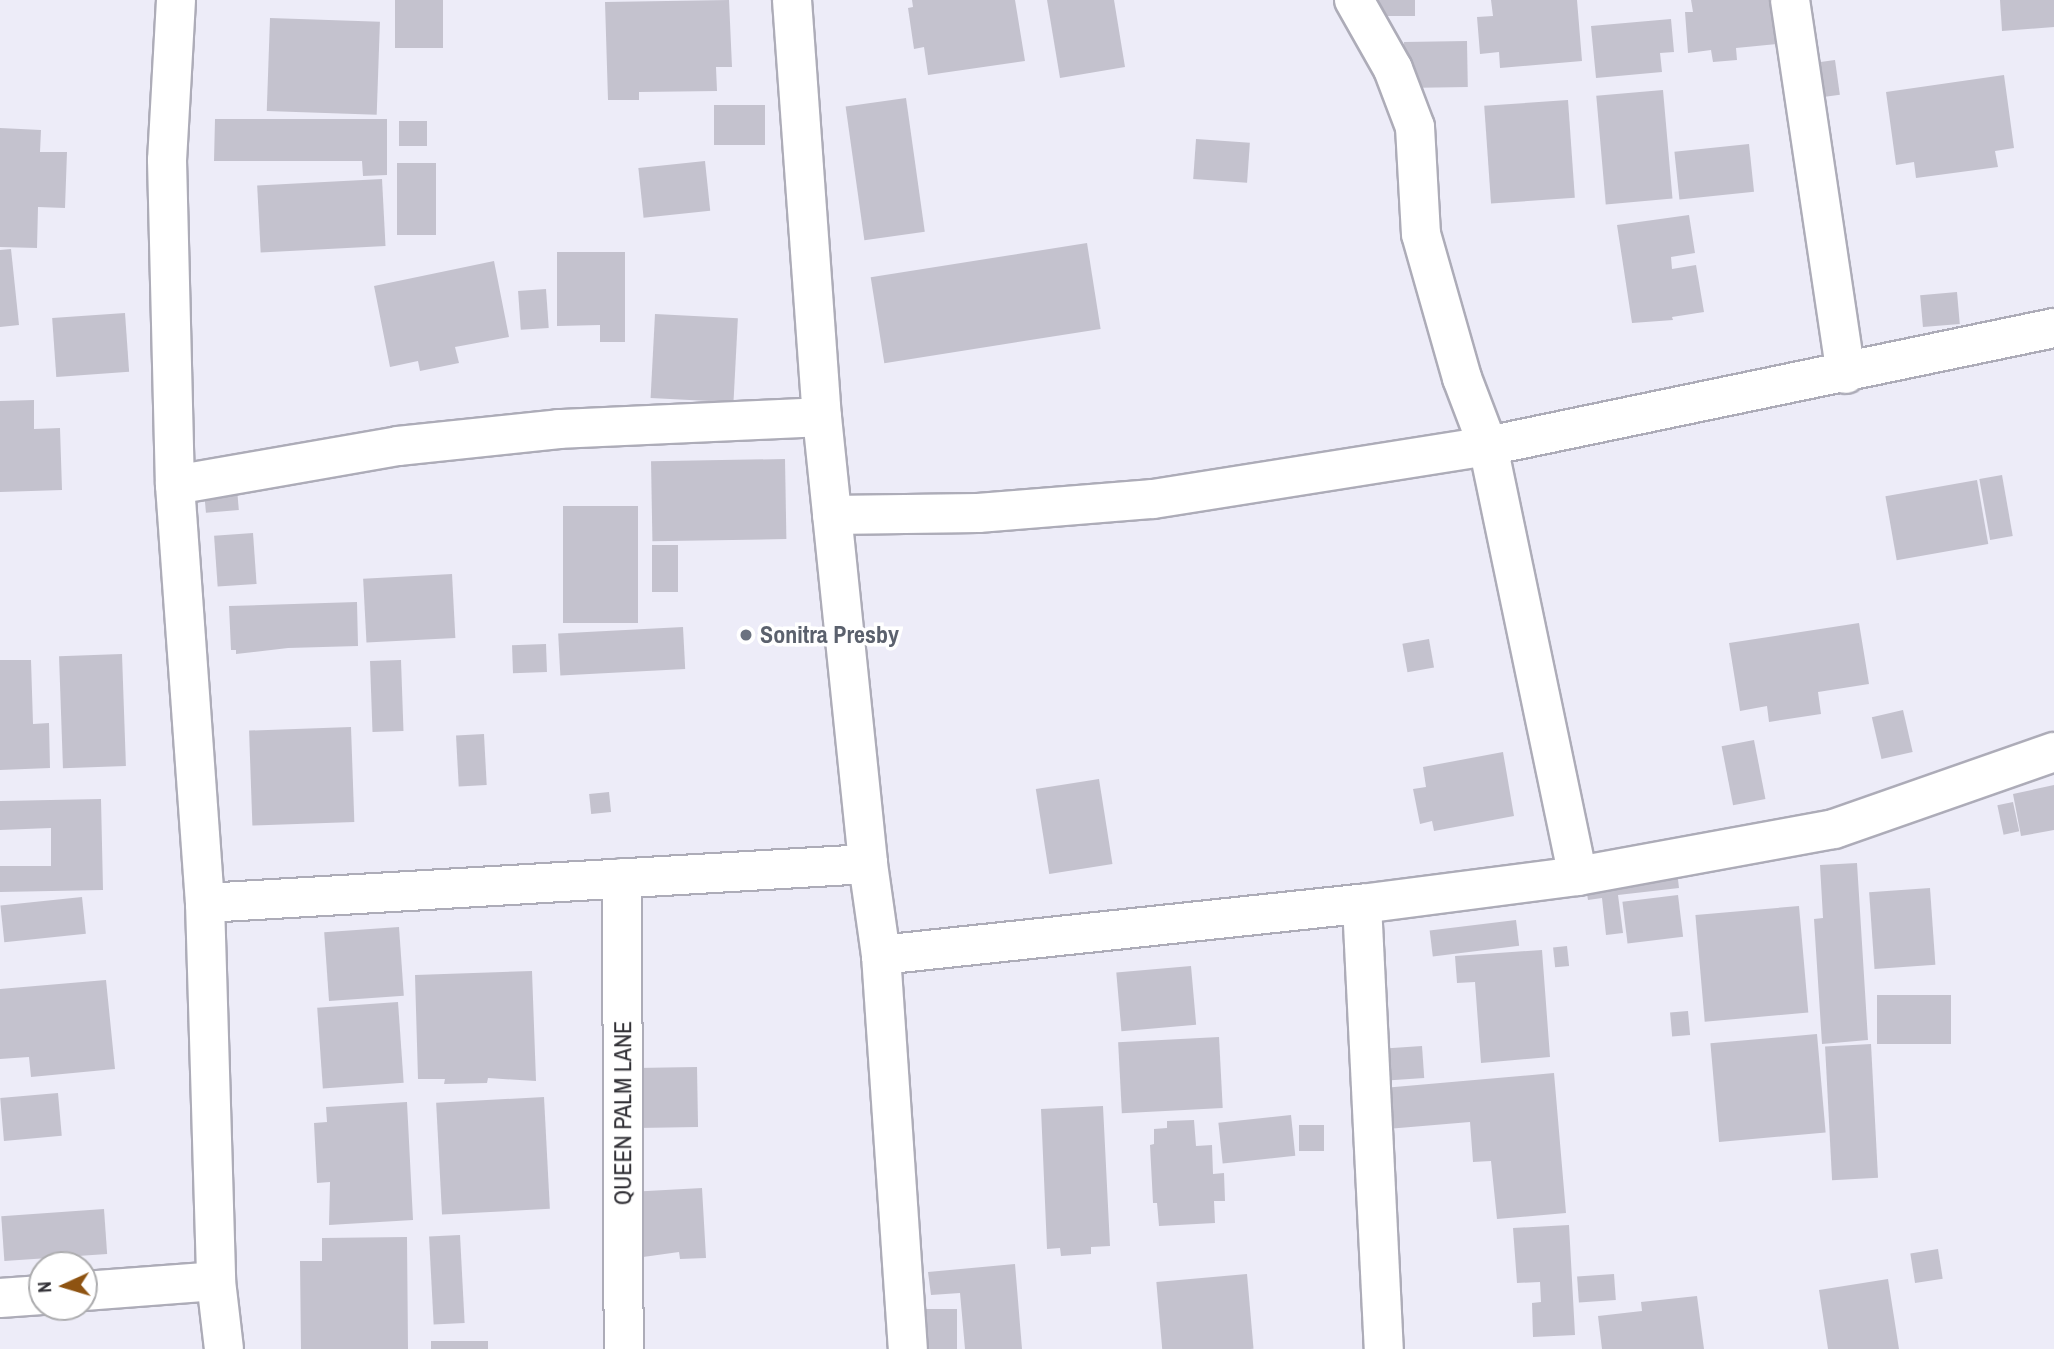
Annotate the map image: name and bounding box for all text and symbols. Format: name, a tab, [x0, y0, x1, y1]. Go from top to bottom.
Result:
place label: Sonitra Presby	[760, 621, 899, 649]
marker: Sonitra Presby	[738, 627, 754, 643]
street label: QUEEN PALM LANE	[609, 1021, 637, 1205]
north arrow	[28, 1251, 98, 1321]
text: N	[31, 1281, 57, 1294]

